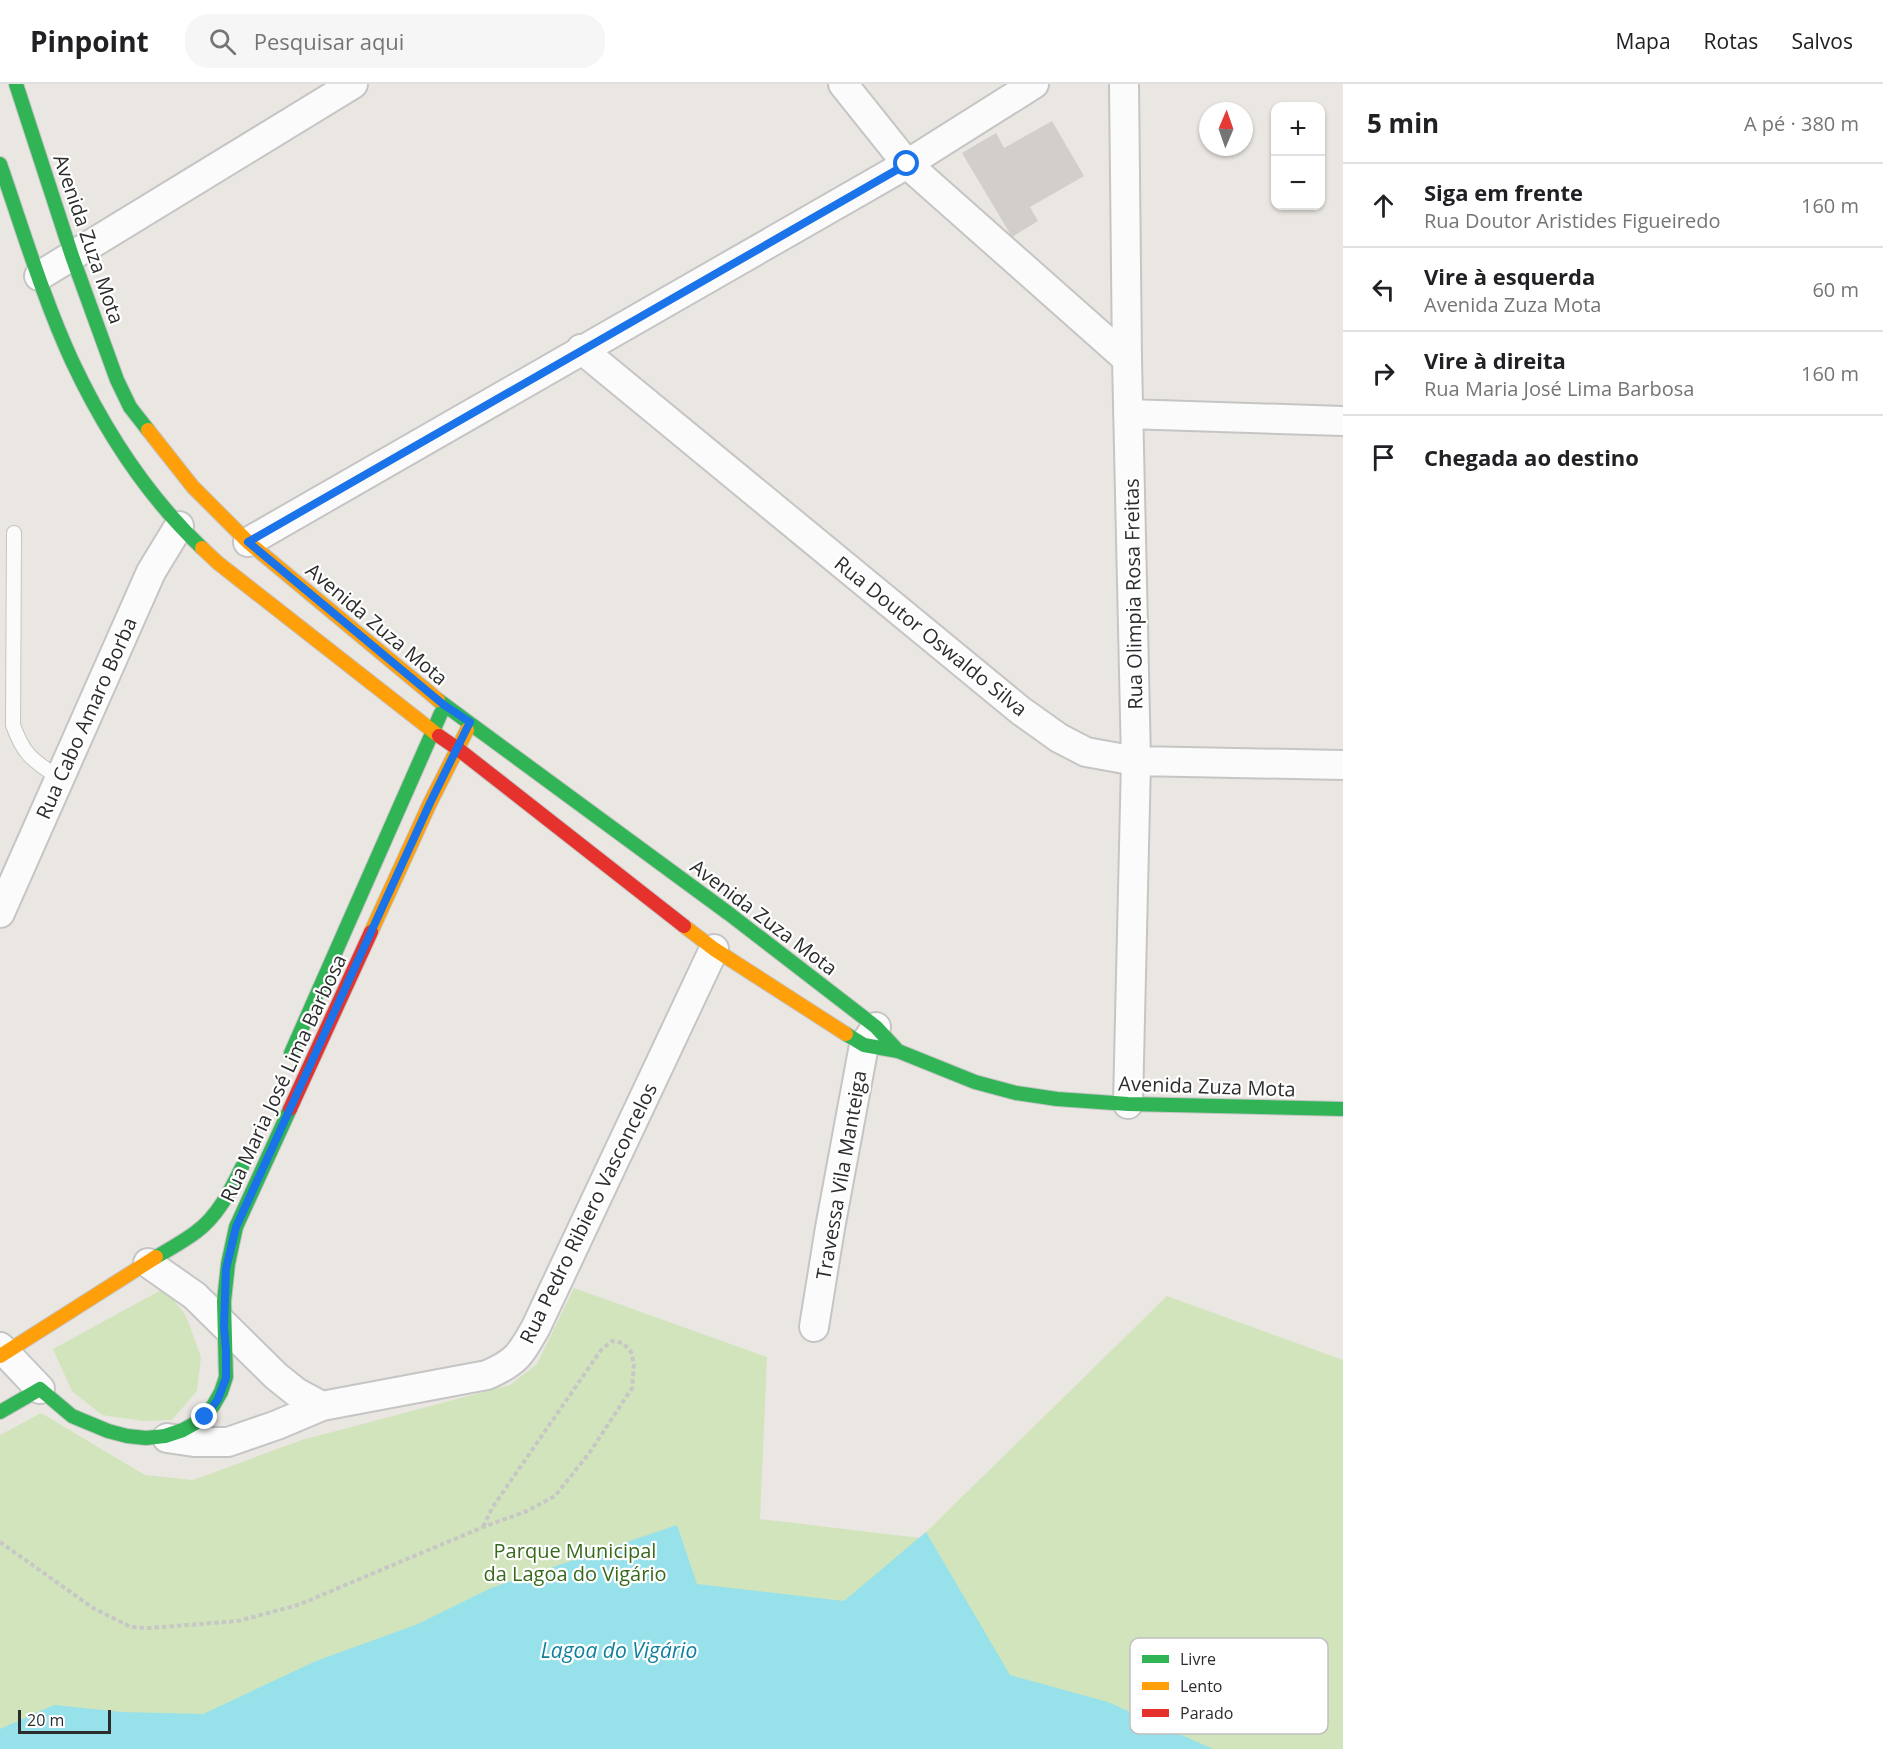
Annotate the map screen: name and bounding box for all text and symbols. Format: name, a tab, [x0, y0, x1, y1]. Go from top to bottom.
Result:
search box	[185, 14, 605, 68]
text: Pinpoint	[30, 22, 149, 60]
icon: search	[206, 25, 239, 58]
text: Pesquisar aqui	[254, 26, 404, 56]
text: Mapa	[1616, 27, 1671, 55]
text: Rotas	[1704, 27, 1758, 55]
text: Salvos	[1791, 27, 1853, 55]
north arrow	[1199, 102, 1253, 156]
map controls	[1271, 102, 1325, 210]
button: +	[1271, 102, 1325, 156]
text: 5 min	[1367, 105, 1439, 141]
text: A pé · 380 m	[1744, 110, 1859, 137]
route start	[893, 150, 919, 176]
street label: Avenida Zuza Mota	[47, 151, 131, 327]
button: −	[1271, 156, 1325, 210]
text: Siga em frente	[1424, 177, 1583, 207]
icon: ahead	[1367, 189, 1400, 222]
text: 160 m	[1801, 192, 1859, 219]
text: Rua Doutor Aristides Figueiredo	[1424, 207, 1720, 234]
text: Vire à esquerda	[1424, 261, 1595, 291]
icon: left	[1367, 273, 1400, 306]
text: 60 m	[1812, 276, 1859, 303]
text: Avenida Zuza Mota	[1424, 291, 1601, 318]
text: Vire à direita	[1424, 345, 1566, 375]
icon: right	[1367, 357, 1400, 390]
text: 160 m	[1801, 360, 1859, 387]
text: Rua Maria José Lima Barbosa	[1424, 375, 1694, 402]
icon: arrive	[1367, 441, 1400, 474]
text: Chegada ao destino	[1424, 442, 1639, 472]
street label: Rua Olimpia Rosa Freitas	[1117, 478, 1149, 710]
street label: Rua Doutor Oswaldo Silva	[829, 550, 1033, 722]
street label: Avenida Zuza Mota	[300, 557, 454, 691]
street label: Rua Cabo Amaro Borba	[29, 613, 143, 823]
street label: Avenida Zuza Mota	[685, 853, 843, 981]
street label: Rua Maria José Lima Barbosa	[214, 950, 352, 1206]
street label: Travessa Vila Manteiga	[809, 1068, 873, 1282]
street label: Avenida Zuza Mota	[1118, 1069, 1296, 1103]
street label: Rua Pedro Ribiero Vasconcelos	[513, 1078, 663, 1348]
route end	[191, 1403, 217, 1429]
park label: Parque Municipal da Lagoa do Vigário	[484, 1537, 666, 1587]
water label: Lagoa do Vigário	[541, 1636, 697, 1664]
legend	[1130, 1638, 1328, 1734]
text: Livre	[1180, 1648, 1216, 1670]
text: Lento	[1180, 1675, 1222, 1697]
text: Parado	[1180, 1702, 1233, 1724]
scale bar	[18, 1707, 111, 1734]
text: 20 m	[27, 1709, 64, 1731]

